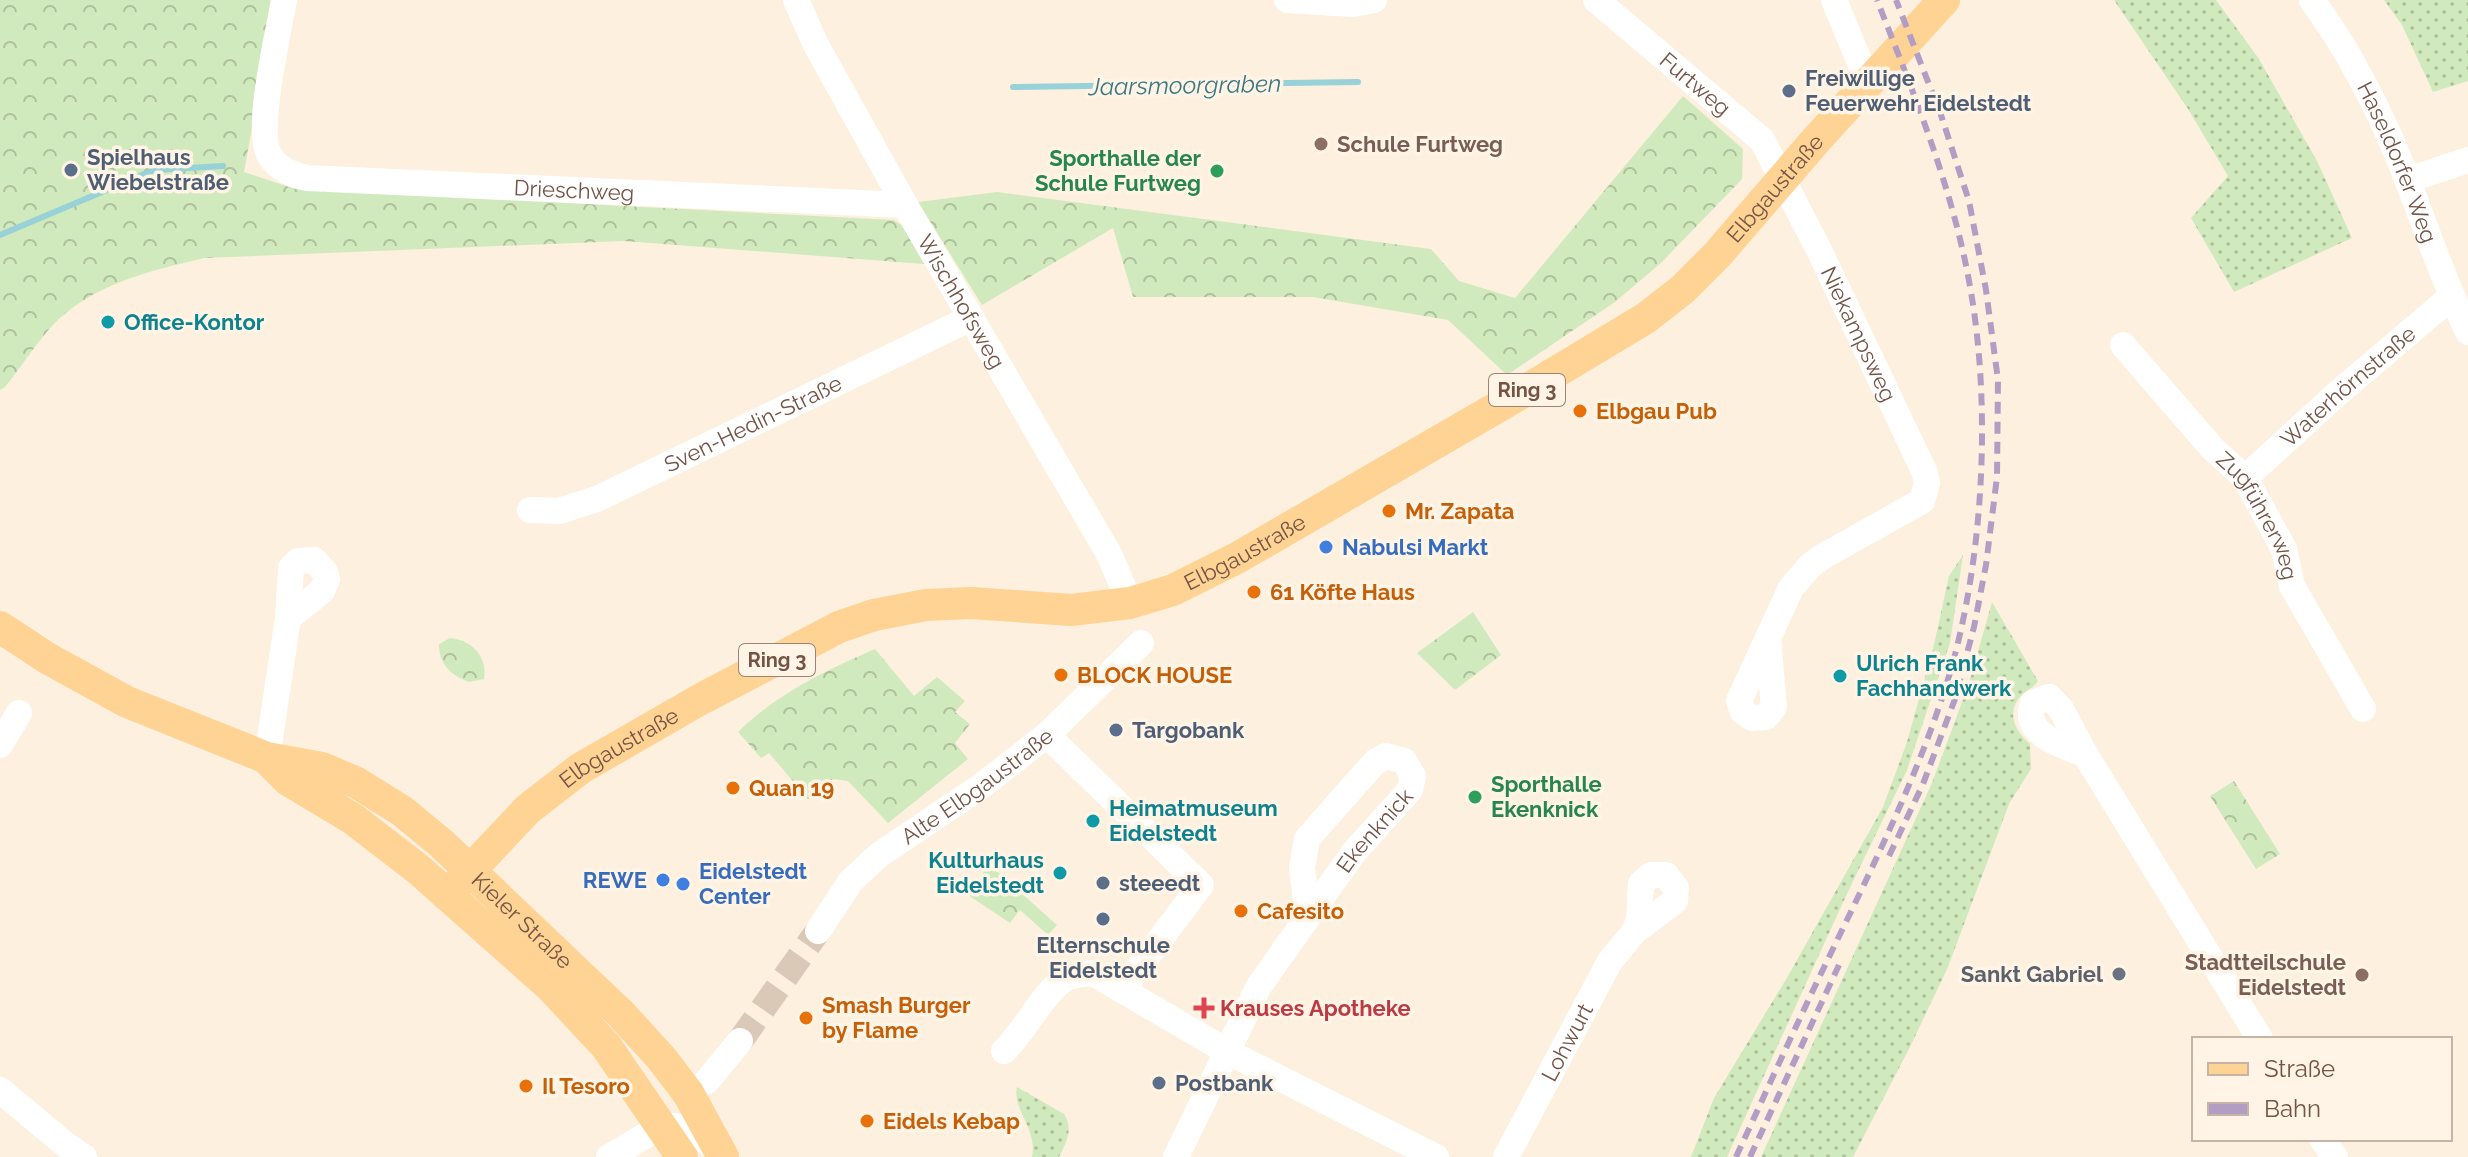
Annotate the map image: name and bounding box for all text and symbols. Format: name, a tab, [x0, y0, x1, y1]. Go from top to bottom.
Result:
street label: Furtweg	[1655, 47, 1736, 121]
place label: Freiwillige Feuerwehr Eidelstedt	[1805, 65, 2032, 116]
water label: Jaarsmoorgraben	[1087, 69, 1282, 101]
street label: Haseldorfer Weg	[2352, 77, 2443, 246]
marker: Freiwillige Feuerwehr Eidelstedt	[1780, 82, 1798, 100]
street label: Elbgaustraße	[1721, 129, 1828, 247]
place label: Schule Furtweg	[1337, 131, 1503, 157]
marker: Schule Furtweg	[1312, 135, 1330, 153]
place label: Spielhaus Wiebelstraße	[87, 144, 229, 195]
place label: Sporthalle der Schule Furtweg	[1035, 145, 1201, 196]
marker: Spielhaus Wiebelstraße	[62, 161, 80, 179]
marker: Sporthalle der Schule Furtweg	[1208, 162, 1226, 180]
street label: Drieschweg	[513, 174, 635, 206]
street label: Wischhofsweg	[912, 230, 1011, 373]
street label: Niekampsweg	[1816, 262, 1902, 406]
place label: Office-Kontor	[124, 309, 265, 335]
marker: Office-Kontor	[99, 313, 117, 331]
street label: Waterhörnstraße	[2275, 320, 2421, 452]
street label: Sven-Hedin-Straße	[660, 370, 846, 478]
road number: Ring 3	[1489, 374, 1565, 406]
place label: Elbgau Pub	[1596, 398, 1717, 424]
marker: Elbgau Pub	[1571, 402, 1589, 420]
street label: Zugführerweg	[2212, 446, 2303, 582]
place label: Mr. Zapata	[1405, 498, 1515, 524]
marker: Mr. Zapata	[1380, 502, 1398, 520]
street label: Elbgaustraße	[1180, 508, 1310, 595]
place label: Nabulsi Markt	[1342, 534, 1489, 560]
marker: Nabulsi Markt	[1317, 538, 1335, 556]
place label: 61 Köfte Haus	[1270, 579, 1415, 605]
marker: 61 Köfte Haus	[1245, 583, 1263, 601]
road number: Ring 3	[739, 644, 815, 676]
place label: Ulrich Frank Fachhandwerk	[1856, 650, 2012, 701]
place label: BLOCK HOUSE	[1077, 662, 1232, 688]
marker: BLOCK HOUSE	[1052, 666, 1070, 684]
marker: Ulrich Frank Fachhandwerk	[1831, 667, 1849, 685]
street label: Elbgaustraße	[554, 702, 683, 793]
place label: Targobank	[1132, 717, 1245, 743]
marker: Targobank	[1107, 721, 1125, 739]
street label: Alte Elbgaustraße	[896, 722, 1058, 849]
place label: Sporthalle Ekenknick	[1491, 771, 1602, 822]
place label: Quan 19	[749, 775, 834, 801]
marker: Quan 19	[724, 779, 742, 797]
street label: Ekenknick	[1331, 783, 1418, 877]
marker: Sporthalle Ekenknick	[1466, 788, 1484, 806]
place label: Heimatmuseum Eidelstedt	[1109, 795, 1278, 846]
marker: Heimatmuseum Eidelstedt	[1084, 812, 1102, 830]
place label: Kulturhaus Eidelstedt	[928, 847, 1045, 898]
place label: Eidelstedt Center	[699, 858, 808, 909]
marker: Kulturhaus Eidelstedt	[1051, 864, 1069, 882]
street label: Kieler Straße	[467, 866, 578, 974]
place label: REWE	[583, 867, 647, 893]
place label: steeedt	[1119, 870, 1201, 896]
marker: REWE	[654, 871, 672, 889]
marker: steeedt	[1094, 874, 1112, 892]
marker: Eidelstedt Center	[674, 875, 692, 893]
place label: Cafesito	[1257, 898, 1344, 924]
marker: Cafesito	[1232, 902, 1250, 920]
marker: Elternschule Eidelstedt	[1094, 910, 1112, 928]
place label: Elternschule Eidelstedt	[1036, 932, 1170, 983]
place label: Stadtteilschule Eidelstedt	[2185, 949, 2347, 1000]
place label: Sankt Gabriel	[1961, 961, 2104, 987]
marker: Sankt Gabriel	[2110, 965, 2128, 983]
marker: Stadtteilschule Eidelstedt	[2353, 966, 2371, 984]
place label: Smash Burger by Flame	[822, 992, 971, 1043]
place label: Krauses Apotheke	[1220, 995, 1411, 1021]
street label: Lohwurt	[1536, 998, 1598, 1086]
marker: Krauses Apotheke	[1195, 999, 1213, 1017]
marker: Smash Burger by Flame	[797, 1009, 815, 1027]
legend	[2192, 1037, 2452, 1141]
text: Straße	[2264, 1054, 2335, 1083]
place label: Postbank	[1175, 1070, 1274, 1096]
place label: Il Tesoro	[542, 1073, 630, 1099]
marker: Postbank	[1150, 1074, 1168, 1092]
marker: Il Tesoro	[517, 1077, 535, 1095]
text: Bahn	[2264, 1094, 2321, 1123]
place label: Eidels Kebap	[883, 1108, 1020, 1134]
marker: Eidels Kebap	[858, 1112, 876, 1130]

